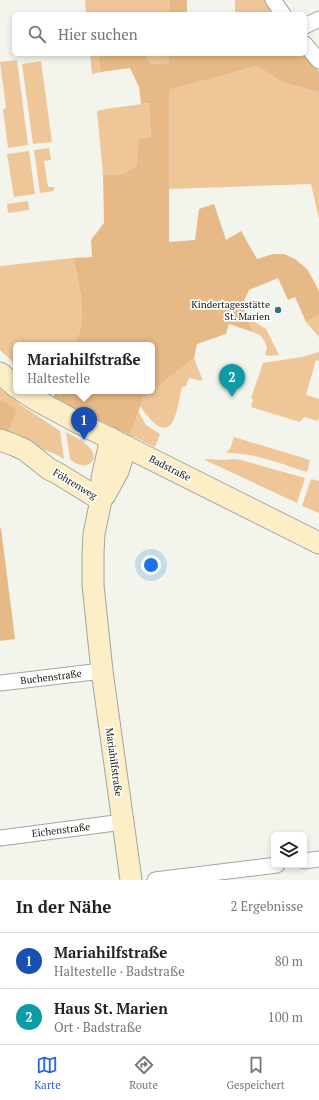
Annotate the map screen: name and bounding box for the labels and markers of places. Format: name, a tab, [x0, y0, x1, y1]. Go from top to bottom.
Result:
place label: Kindertagesstätte St. Marien	[191, 298, 270, 323]
marker: Kindertagesstätte St. Marien	[273, 305, 283, 315]
pin: 2	[219, 364, 245, 397]
pin: 1	[71, 407, 97, 440]

